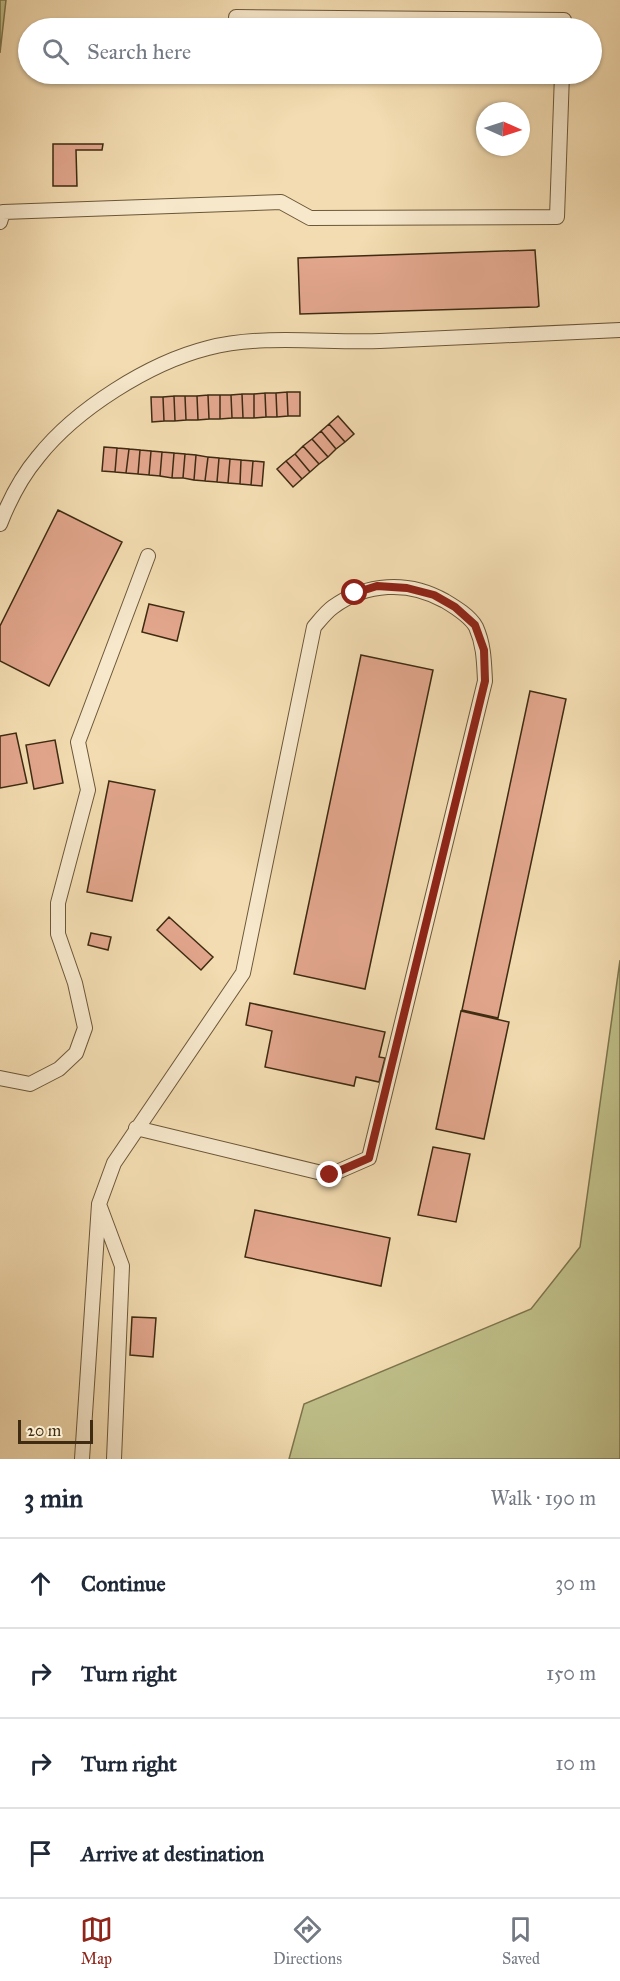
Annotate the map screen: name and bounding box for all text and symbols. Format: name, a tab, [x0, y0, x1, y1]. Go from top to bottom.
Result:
search box	[18, 18, 602, 84]
icon: search	[39, 35, 72, 68]
text: Search here	[87, 38, 191, 65]
north arrow	[476, 102, 530, 156]
route start	[341, 579, 367, 605]
route end	[316, 1161, 342, 1187]
scale bar	[18, 1417, 93, 1444]
text: 20 m	[27, 1421, 61, 1440]
text: 3 min	[24, 1482, 83, 1514]
text: Walk · 190 m	[491, 1486, 596, 1510]
icon: ahead	[24, 1567, 57, 1600]
text: Continue	[81, 1570, 166, 1597]
text: 30 m	[555, 1571, 596, 1595]
icon: right	[24, 1657, 57, 1690]
text: Turn right	[81, 1660, 177, 1687]
text: 150 m	[546, 1661, 596, 1685]
icon: right	[24, 1747, 57, 1780]
text: Turn right	[81, 1750, 177, 1777]
text: 10 m	[555, 1751, 596, 1775]
icon: arrive	[24, 1837, 57, 1870]
text: Arrive at destination	[81, 1840, 264, 1867]
tab: Map	[80, 1913, 113, 1968]
tab: Directions	[273, 1913, 342, 1968]
tab: Saved	[502, 1913, 540, 1968]

